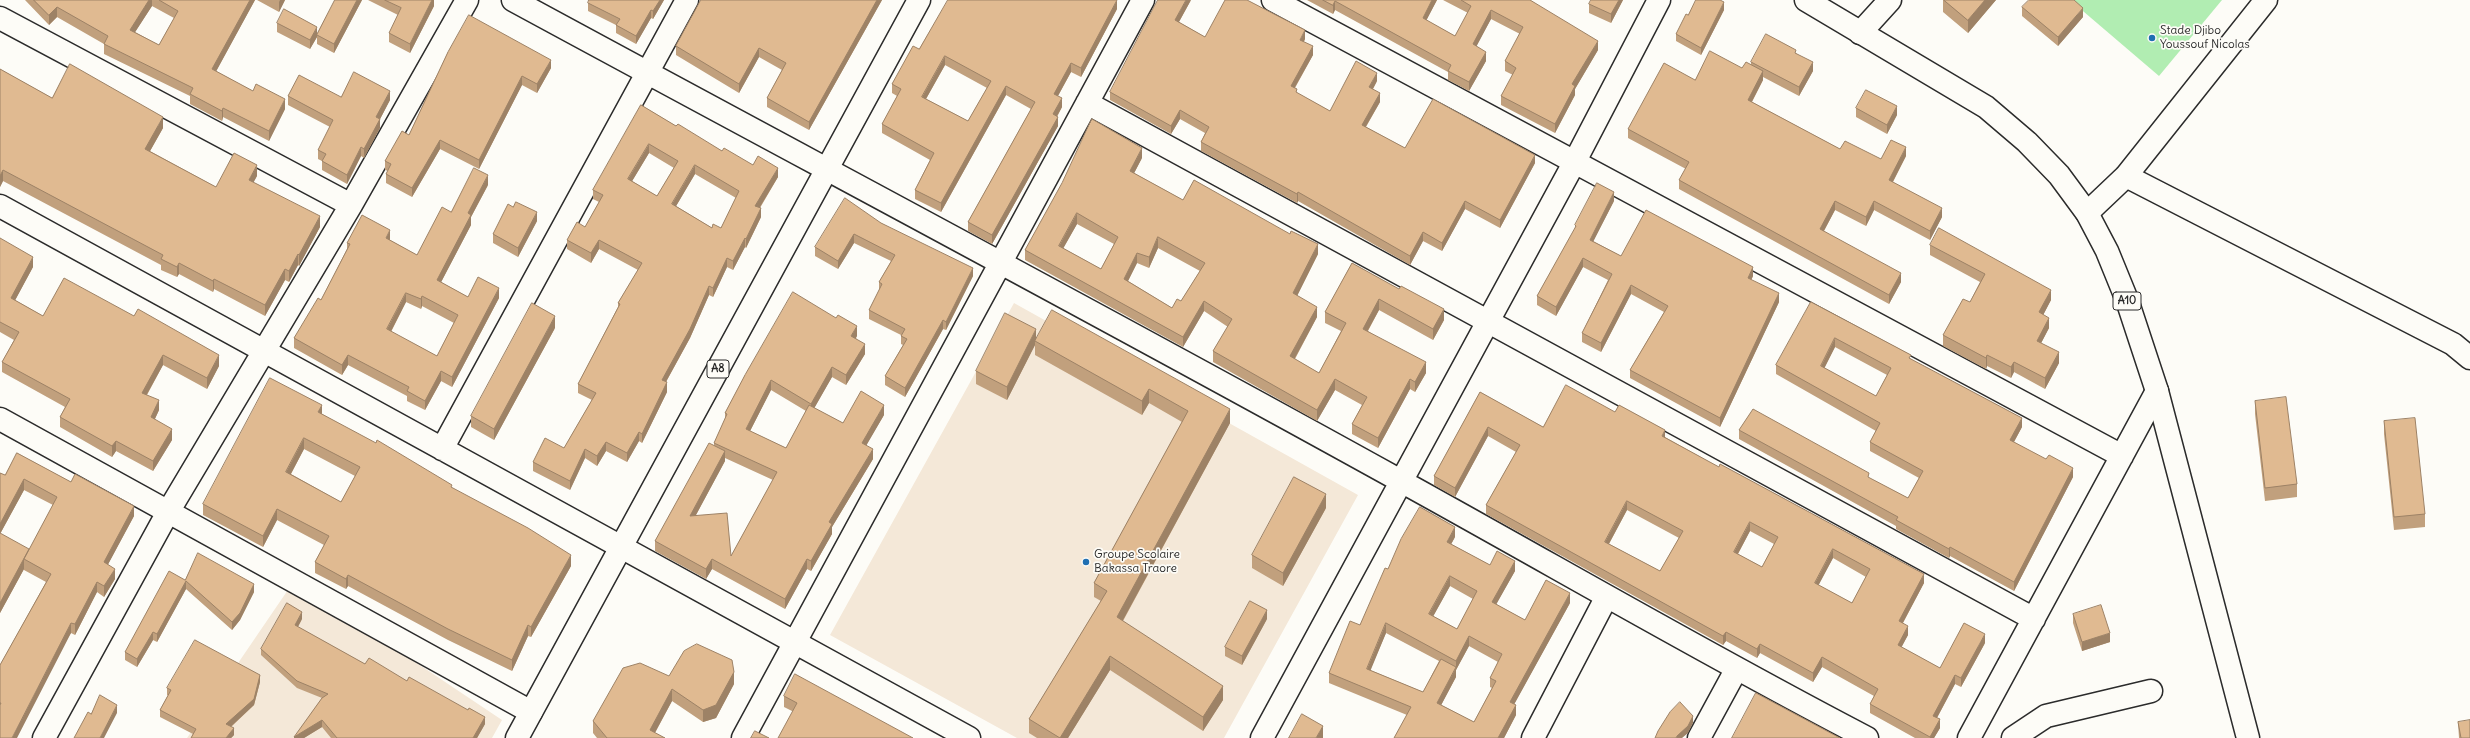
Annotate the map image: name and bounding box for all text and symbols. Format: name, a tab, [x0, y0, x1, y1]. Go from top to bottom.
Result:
place label: Stade Djibo Youssouf Nicolas	[2160, 24, 2250, 52]
marker: Stade Djibo Youssouf Nicolas	[2147, 33, 2157, 43]
road number: A10	[2113, 292, 2141, 310]
road number: A8	[707, 360, 729, 378]
place label: Groupe Scolaire Bakassa Traore	[1094, 548, 1180, 576]
marker: Groupe Scolaire Bakassa Traore	[1081, 557, 1091, 567]

